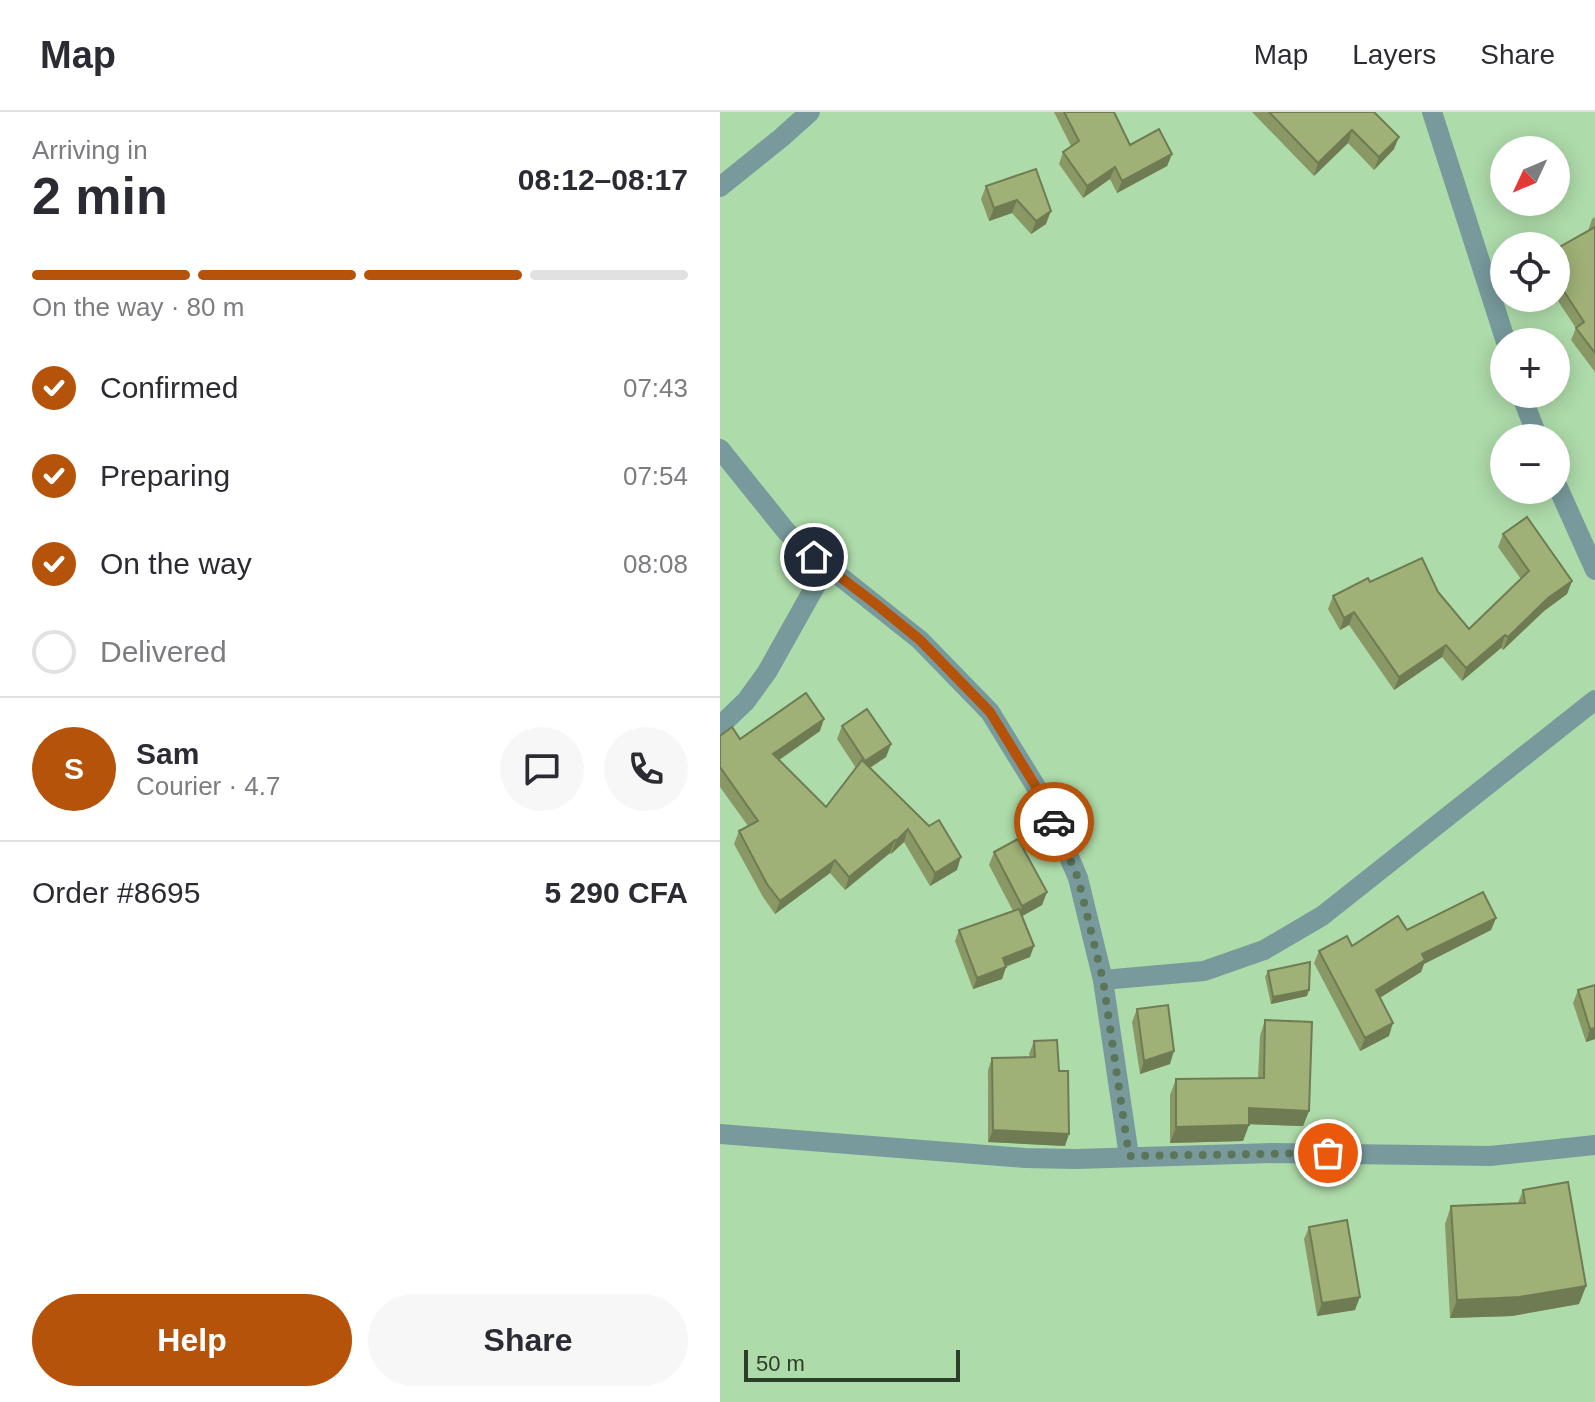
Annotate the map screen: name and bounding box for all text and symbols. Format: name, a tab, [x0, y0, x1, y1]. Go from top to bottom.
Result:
text: Map	[40, 34, 116, 76]
text: Map	[1254, 39, 1308, 70]
text: Layers	[1352, 39, 1436, 70]
text: Share	[1480, 39, 1555, 70]
text: Arriving in	[32, 135, 148, 165]
north arrow	[1490, 136, 1570, 216]
map controls	[1490, 136, 1570, 504]
text: 08:12–08:17	[518, 163, 688, 196]
text: 2 min	[32, 167, 168, 225]
button: locate	[1490, 232, 1570, 312]
text: On the way · 80 m	[32, 292, 244, 322]
button: +	[1490, 328, 1570, 408]
icon: check	[32, 366, 76, 410]
text: Confirmed	[100, 371, 238, 404]
text: 07:43	[623, 373, 688, 403]
button: −	[1490, 424, 1570, 504]
icon: check	[32, 454, 76, 498]
text: Preparing	[100, 459, 230, 492]
text: 07:54	[623, 461, 688, 491]
pin	[780, 523, 848, 591]
icon: home	[792, 535, 836, 579]
icon: check	[32, 542, 76, 586]
text: On the way	[100, 547, 252, 580]
text: 08:08	[623, 549, 688, 579]
text: Delivered	[100, 635, 227, 668]
button: chat	[500, 727, 584, 811]
button: phone	[604, 727, 688, 811]
text: Sam	[136, 737, 199, 770]
text: S	[64, 752, 84, 785]
text: Courier · 4.7	[136, 771, 281, 801]
courier	[1014, 782, 1094, 862]
icon: car	[1032, 800, 1076, 844]
text: Order #8695	[32, 876, 200, 909]
text: 5 290 CFA	[545, 876, 688, 909]
pin	[1294, 1119, 1362, 1187]
icon: bag	[1306, 1131, 1350, 1175]
button: Help	[32, 1294, 352, 1386]
button: Share	[368, 1294, 688, 1386]
scale bar	[744, 1346, 960, 1382]
text: 50 m	[756, 1351, 805, 1376]

